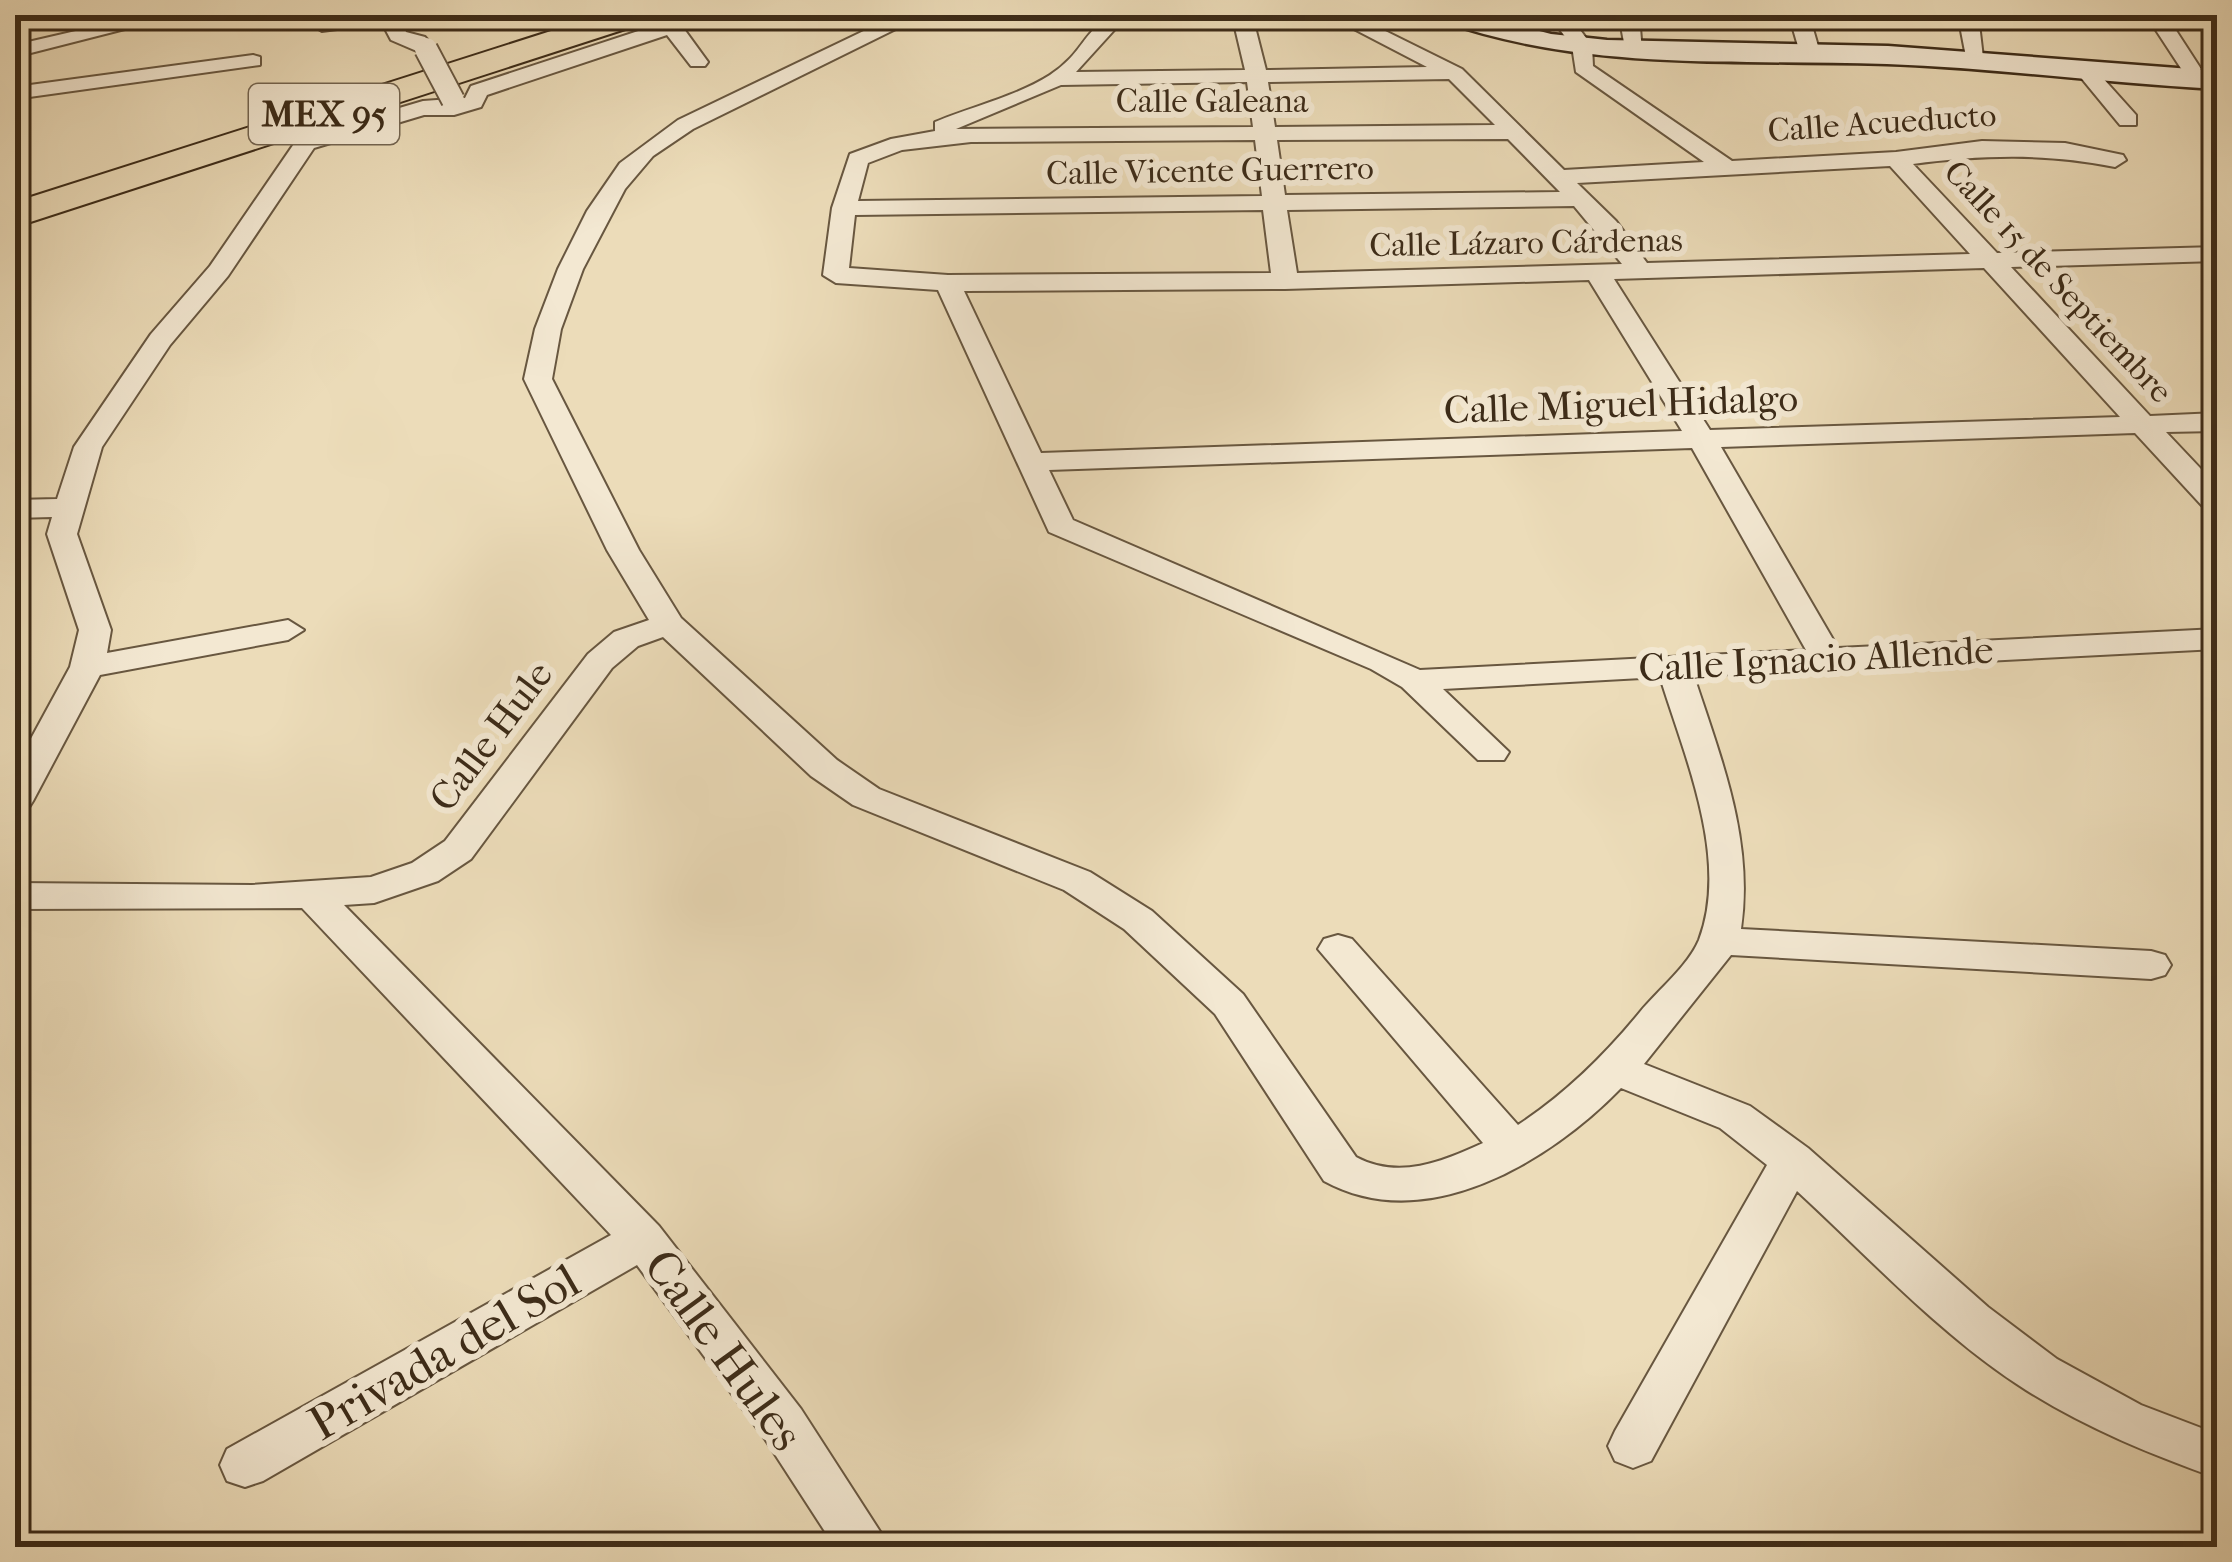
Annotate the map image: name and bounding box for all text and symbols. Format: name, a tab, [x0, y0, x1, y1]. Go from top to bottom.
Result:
street label: Calle Galeana	[1116, 82, 1309, 121]
road number: MEX 95	[249, 84, 399, 144]
street label: Calle Acueducto	[1766, 96, 1998, 150]
street label: Calle Vicente Guerrero	[1046, 149, 1374, 193]
street label: Calle 15 de Septiembre	[1936, 153, 2180, 411]
street label: Calle Lázaro Cárdenas	[1369, 221, 1683, 265]
street label: Calle Miguel Hidalgo	[1443, 375, 1799, 433]
street label: Calle Ignacio Allende	[1637, 627, 1995, 691]
street label: Calle Hule	[420, 652, 562, 820]
street label: Calle Hules	[633, 1239, 815, 1461]
street label: Privada del Sol	[299, 1252, 589, 1452]

